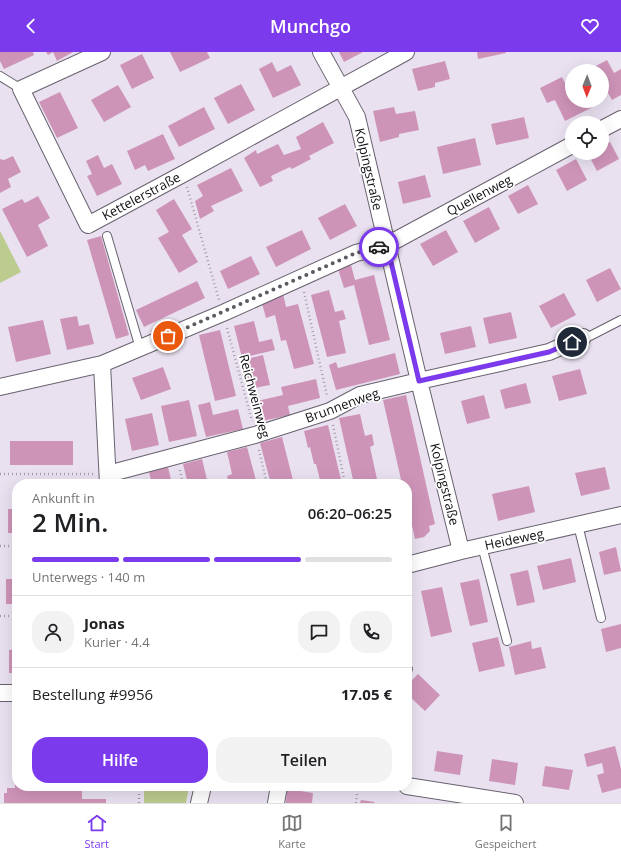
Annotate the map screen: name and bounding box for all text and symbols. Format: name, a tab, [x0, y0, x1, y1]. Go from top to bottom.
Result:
text: Munchgo	[270, 14, 351, 38]
icon: back	[20, 15, 42, 37]
icon: heart	[579, 15, 601, 37]
north arrow	[565, 64, 609, 108]
map controls	[565, 64, 609, 160]
button: locate	[565, 116, 609, 160]
street label: Kolpingstraße	[351, 126, 387, 212]
street label: Kettelerstraße	[99, 168, 183, 224]
street label: Quellenweg	[443, 170, 515, 220]
courier	[359, 227, 399, 267]
icon: car	[368, 236, 390, 258]
pin	[151, 319, 185, 353]
icon: bag	[157, 325, 179, 347]
pin	[555, 325, 589, 359]
icon: home	[561, 331, 583, 353]
street label: Reichweinweg	[235, 352, 275, 440]
street label: Brunnenweg	[303, 383, 381, 427]
street label: Kolpingstraße	[426, 441, 464, 527]
text: Ankunft in	[32, 489, 95, 507]
text: 06:20–06:25	[308, 503, 392, 523]
text: 2 Min.	[32, 504, 108, 540]
street label: Heideweg	[483, 524, 545, 554]
text: Unterwegs · 140 m	[32, 568, 145, 586]
button: person	[32, 611, 74, 653]
button: chat	[298, 611, 340, 653]
button: phone	[350, 611, 392, 653]
text: Jonas	[84, 613, 125, 633]
text: Kurier · 4.4	[84, 633, 150, 651]
text: Bestellung #9956	[32, 684, 153, 704]
text: 17.05 €	[341, 684, 392, 704]
button: Hilfe	[32, 737, 208, 783]
button: Teilen	[216, 737, 392, 783]
tab: Start	[85, 812, 109, 851]
tab: Karte	[278, 812, 306, 851]
tab: Gespeichert	[475, 812, 536, 851]

